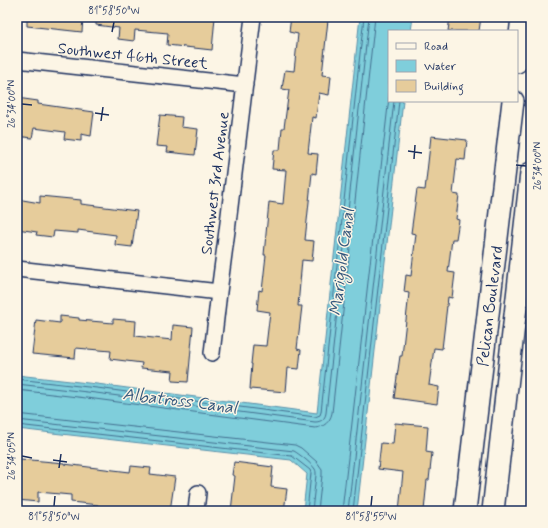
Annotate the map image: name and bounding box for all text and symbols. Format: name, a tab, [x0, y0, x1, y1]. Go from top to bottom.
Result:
text: 81°58'50"W	[88, 4, 140, 18]
legend	[388, 30, 518, 102]
street label: Southwest 46th Street	[57, 38, 210, 75]
text: Road	[424, 39, 448, 55]
text: Water	[424, 59, 456, 75]
text: Building	[424, 79, 464, 96]
text: 26°34'00"N	[5, 80, 19, 128]
street label: Southwest 3rd Avenue	[196, 110, 235, 256]
text: 26°34'00"N	[531, 142, 545, 190]
water label: Marigold Canal	[324, 205, 362, 317]
street label: Pelican Boulevard	[473, 245, 508, 368]
water label: Albatross Canal	[121, 383, 240, 419]
text: 26°34'05"N	[5, 432, 19, 480]
text: 81°58'50"W	[28, 510, 80, 524]
text: 81°58'55"W	[346, 510, 396, 524]

